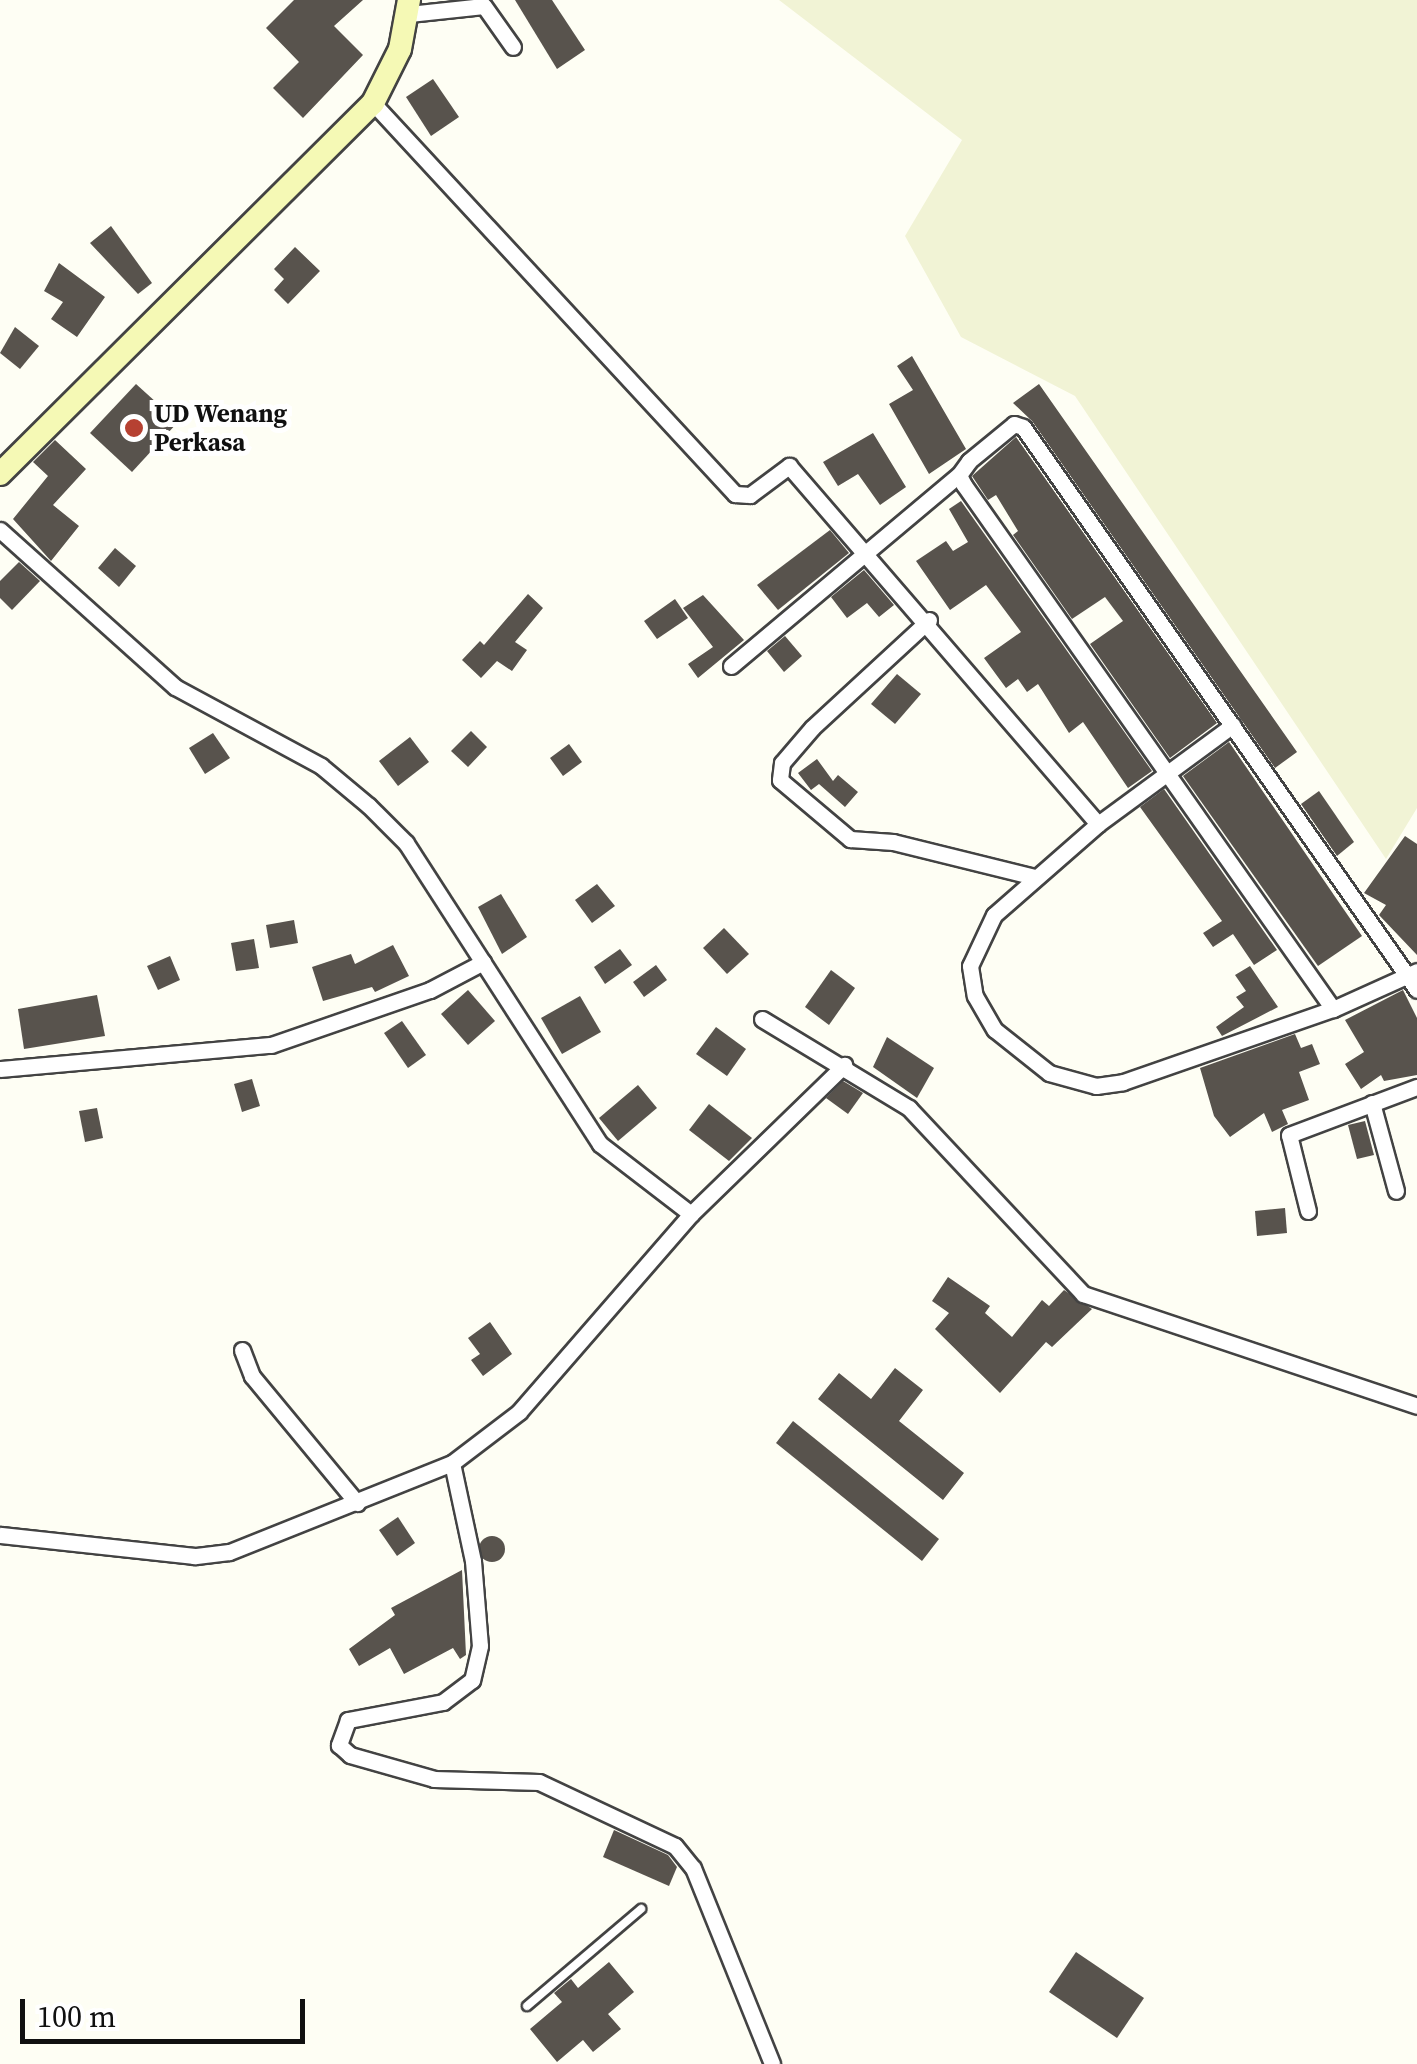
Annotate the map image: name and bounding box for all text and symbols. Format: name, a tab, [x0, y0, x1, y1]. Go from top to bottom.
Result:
place label: UD Wenang Perkasa	[154, 399, 288, 458]
marker: UD Wenang Perkasa	[123, 417, 145, 439]
scale bar	[25, 1979, 310, 2041]
text: 100 m	[37, 1996, 116, 2037]

